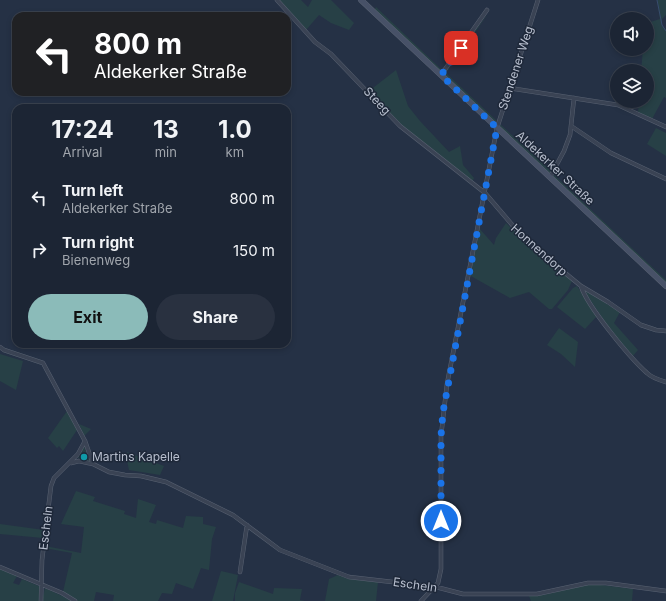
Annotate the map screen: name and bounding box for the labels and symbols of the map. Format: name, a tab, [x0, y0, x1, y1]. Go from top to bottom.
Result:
street label: Stendener Weg	[495, 24, 536, 112]
pin	[444, 31, 478, 65]
street label: Steeg	[361, 84, 394, 118]
street label: Aldekerker Straße	[513, 127, 598, 208]
street label: Honnendorp	[508, 220, 571, 279]
place label: Martins Kapelle	[92, 449, 180, 464]
marker: Martins Kapelle	[79, 452, 89, 462]
position arrow	[420, 500, 462, 542]
street label: Escheln	[35, 505, 56, 551]
street label: Escheln	[392, 574, 438, 595]

